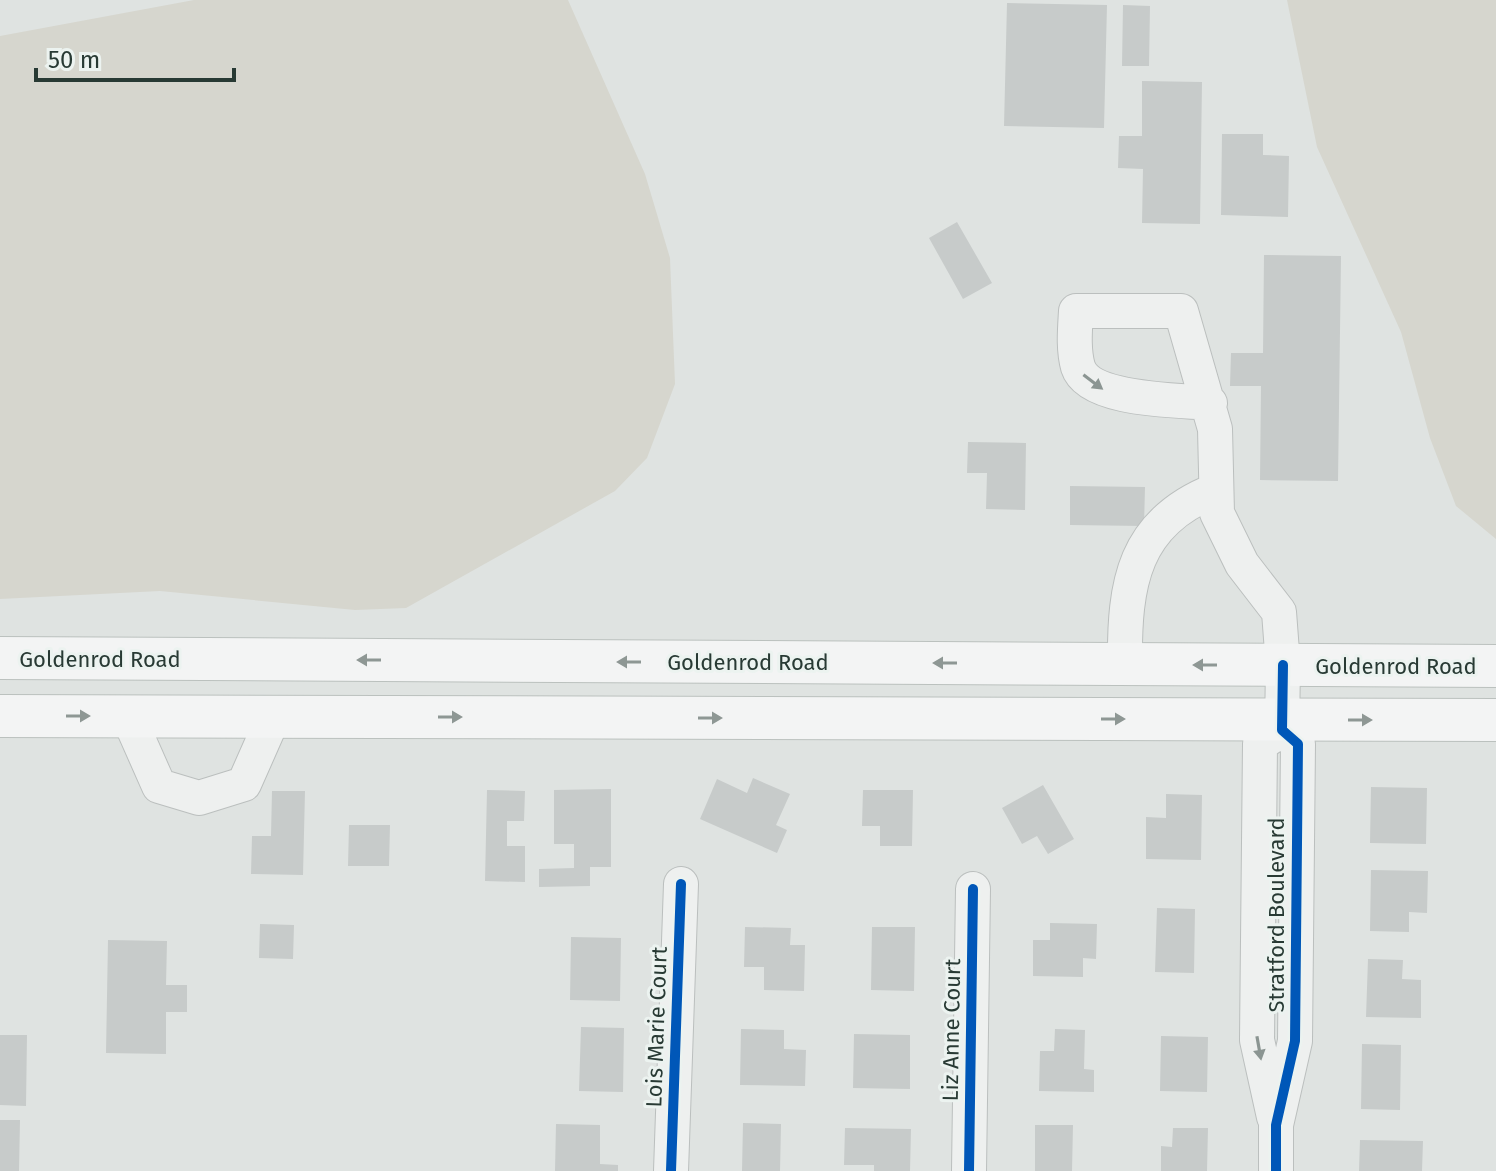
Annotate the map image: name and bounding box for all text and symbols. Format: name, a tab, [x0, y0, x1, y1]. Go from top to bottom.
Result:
scale bar	[36, 32, 234, 82]
text: 50 m	[48, 46, 100, 74]
one-way arrow	[1082, 373, 1103, 390]
street label: Goldenrod Road	[19, 646, 181, 673]
street label: Goldenrod Road	[667, 649, 829, 676]
street label: Goldenrod Road	[1315, 653, 1477, 680]
one-way arrow	[356, 654, 381, 666]
one-way arrow	[616, 656, 641, 668]
one-way arrow	[932, 657, 957, 669]
one-way arrow	[1192, 659, 1217, 671]
one-way arrow	[66, 710, 91, 722]
one-way arrow	[438, 711, 463, 723]
one-way arrow	[698, 711, 723, 724]
one-way arrow	[1101, 713, 1126, 725]
one-way arrow	[1348, 714, 1373, 726]
street label: Stratford Boulevard	[1263, 817, 1290, 1013]
street label: Lois Marie Court	[640, 946, 673, 1108]
street label: Liz Anne Court	[937, 958, 966, 1102]
one-way arrow	[1253, 1035, 1266, 1060]

